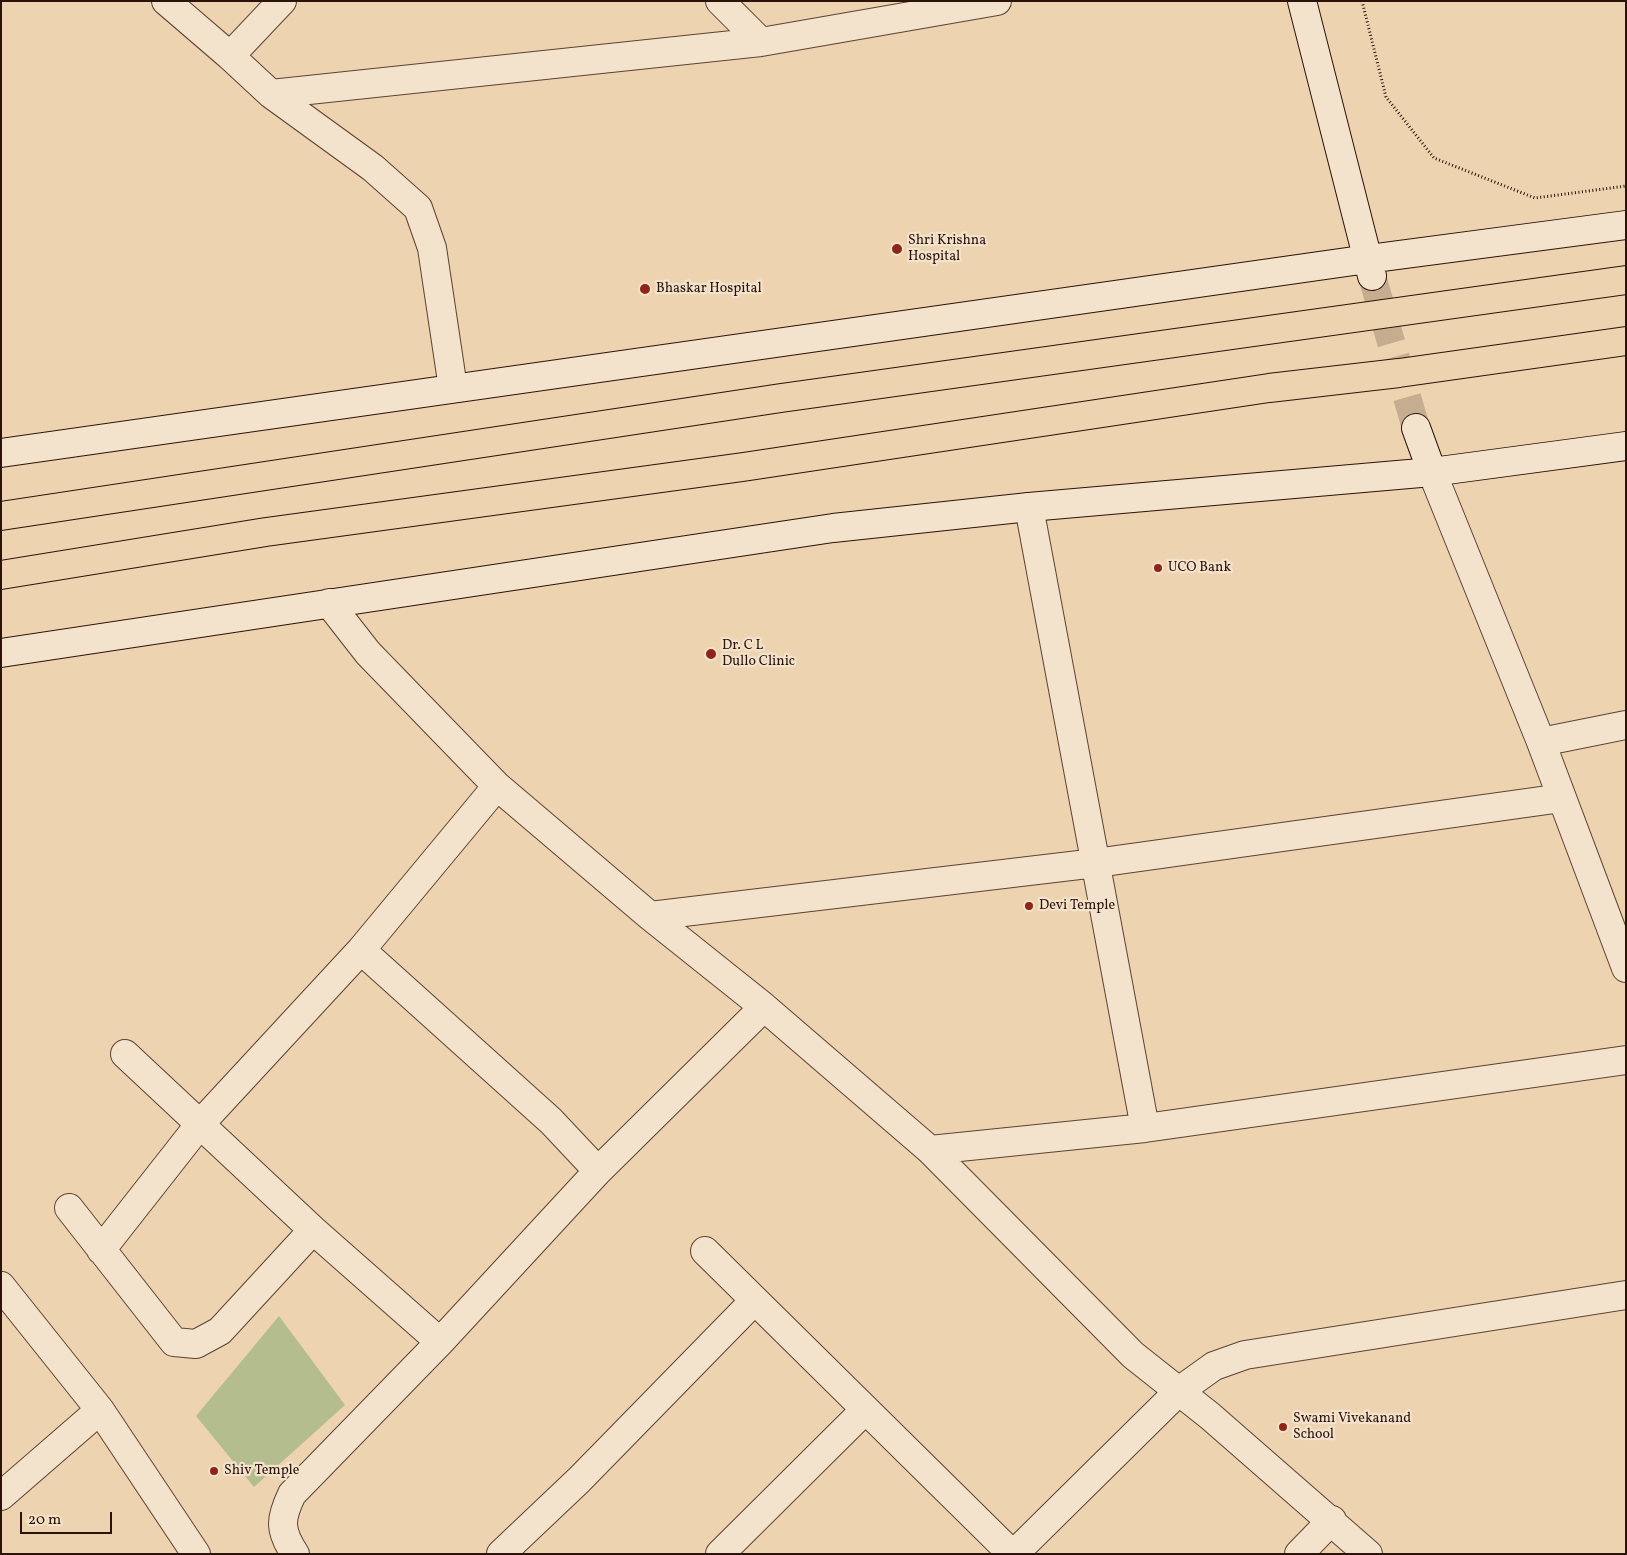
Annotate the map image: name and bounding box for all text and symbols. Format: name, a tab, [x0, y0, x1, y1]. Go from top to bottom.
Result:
place label: Shri Krishna Hospital	[908, 233, 986, 266]
marker: Shri Krishna Hospital	[890, 242, 904, 256]
place label: Bhaskar Hospital	[656, 281, 762, 297]
marker: Bhaskar Hospital	[638, 282, 652, 296]
place label: UCO Bank	[1168, 560, 1231, 576]
marker: UCO Bank	[1152, 562, 1164, 574]
place label: Dr. C L Dullo Clinic	[722, 638, 795, 670]
marker: Dr. C L Dullo Clinic	[704, 647, 718, 661]
place label: Devi Temple	[1039, 898, 1115, 914]
marker: Devi Temple	[1023, 900, 1035, 912]
place label: Swami Vivekanand School	[1293, 1411, 1411, 1444]
marker: Swami Vivekanand School	[1277, 1421, 1289, 1433]
place label: Shiv Temple	[224, 1463, 299, 1479]
marker: Shiv Temple	[208, 1465, 220, 1477]
scale bar	[22, 1502, 115, 1534]
text: 20 m	[28, 1510, 61, 1531]

